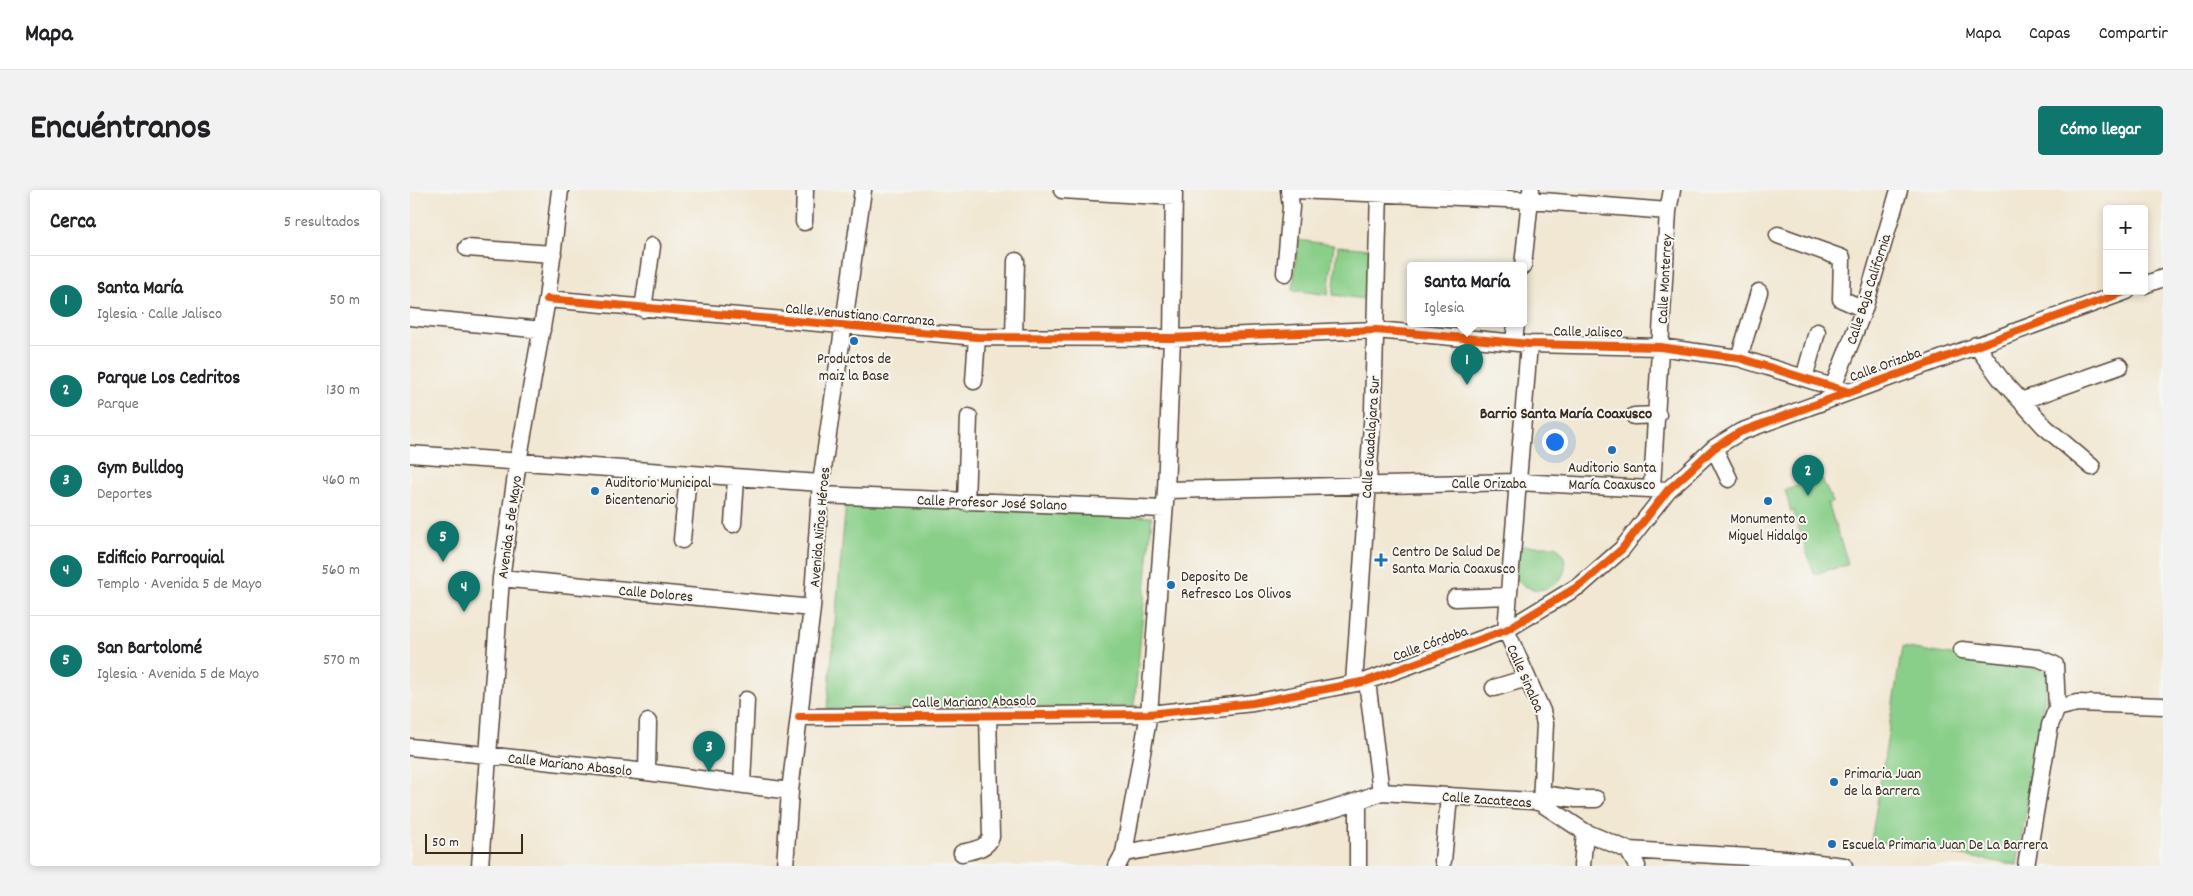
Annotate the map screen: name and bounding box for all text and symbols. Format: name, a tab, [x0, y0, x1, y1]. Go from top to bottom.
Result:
text: Mapa	[25, 18, 73, 52]
text: Mapa	[1965, 22, 2001, 47]
text: Capas	[2029, 22, 2071, 47]
text: Compartir	[2099, 22, 2168, 47]
text: Encuéntranos	[30, 105, 211, 155]
button: Cómo llegar	[2038, 106, 2163, 155]
map controls	[2103, 205, 2148, 295]
button: +	[2103, 205, 2148, 250]
text: Cerca	[50, 208, 96, 238]
text: 5 resultados	[284, 211, 360, 234]
street label: Calle Baja California	[1842, 231, 1898, 348]
street label: Calle Monterrey	[1653, 233, 1679, 325]
button: −	[2103, 250, 2148, 295]
popup	[1407, 262, 1527, 327]
text: Santa María	[1424, 270, 1510, 297]
text: Santa María	[97, 276, 183, 303]
text: 1	[64, 289, 68, 312]
text: 50 m	[329, 289, 360, 312]
text: Iglesia	[1424, 297, 1464, 320]
street label: Calle Venustiano Carranza	[784, 299, 936, 334]
text: Iglesia · Calle Jalisco	[97, 303, 222, 326]
street label: Calle Jalisco	[1553, 321, 1623, 345]
marker: Productos de maiz la Base	[848, 335, 860, 347]
street label: Calle Orizaba	[1847, 342, 1925, 389]
pin: 1	[1451, 344, 1483, 385]
place label: Productos de maiz la Base	[817, 349, 891, 388]
text: Parque Los Cedritos	[97, 366, 240, 393]
street label: Calle Guadalajara Sur	[1357, 375, 1387, 499]
text: 2	[63, 379, 70, 402]
text: 130 m	[326, 379, 360, 402]
text: Parque	[97, 393, 139, 416]
district label: Barrio Santa María Coaxusco	[1480, 403, 1652, 426]
your location	[1542, 429, 1568, 455]
marker: Auditorio Santa María Coaxusco	[1606, 444, 1618, 456]
pin: 2	[1792, 455, 1824, 496]
text: Gym Bulldog	[97, 456, 184, 483]
place label: Auditorio Santa María Coaxusco	[1568, 458, 1657, 497]
street label: Avenida Niños Héroes	[805, 466, 837, 588]
text: 3	[62, 469, 70, 492]
text: 460 m	[322, 469, 360, 492]
place label: Auditorio Municipal Bicentenario	[605, 473, 712, 512]
street label: Avenida 5 de Mayo	[493, 474, 529, 580]
street label: Calle Orizaba	[1452, 474, 1527, 496]
text: Deportes	[97, 483, 152, 506]
marker: Auditorio Municipal Bicentenario	[589, 485, 601, 497]
street label: Calle Profesor José Solano	[916, 490, 1068, 518]
marker: Monumento a Miguel Hidalgo	[1762, 495, 1774, 507]
place label: Monumento a Miguel Hidalgo	[1728, 509, 1808, 548]
pin: 5	[427, 521, 459, 562]
place label: Centro De Salud De Santa Maria Coaxusco	[1392, 542, 1516, 581]
text: Edificio Parroquial	[97, 546, 224, 573]
marker: Centro De Salud De Santa Maria Coaxusco	[1374, 553, 1388, 567]
text: 4	[63, 559, 69, 582]
text: 560 m	[321, 559, 360, 582]
place label: Deposito De Refresco Los Olivos	[1181, 567, 1292, 606]
pin: 4	[448, 571, 480, 612]
text: Templo · Avenida 5 de Mayo	[97, 573, 262, 596]
marker: Deposito De Refresco Los Olivos	[1165, 579, 1177, 591]
street label: Calle Dolores	[618, 581, 694, 609]
street label: Calle Córdoba	[1390, 621, 1472, 669]
text: San Bartolomé	[97, 636, 202, 663]
street label: Calle Sinaloa	[1499, 641, 1549, 717]
text: 5	[62, 649, 70, 672]
text: 570 m	[323, 649, 360, 672]
text: Iglesia · Avenida 5 de Mayo	[97, 663, 259, 686]
street label: Calle Mariano Abasolo	[911, 691, 1037, 715]
pin: 3	[693, 731, 725, 772]
street label: Calle Mariano Abasolo	[507, 749, 633, 783]
place label: Primaria Juan de la Barrera	[1844, 764, 1921, 803]
marker: Primaria Juan de la Barrera	[1828, 776, 1840, 788]
street label: Calle Zacatecas	[1441, 787, 1532, 815]
scale bar	[425, 831, 522, 854]
text: 50 m	[432, 833, 459, 853]
place label: Escuela Primaria Juan De La Barrera	[1842, 835, 2049, 857]
marker: Escuela Primaria Juan De La Barrera	[1826, 838, 1838, 850]

